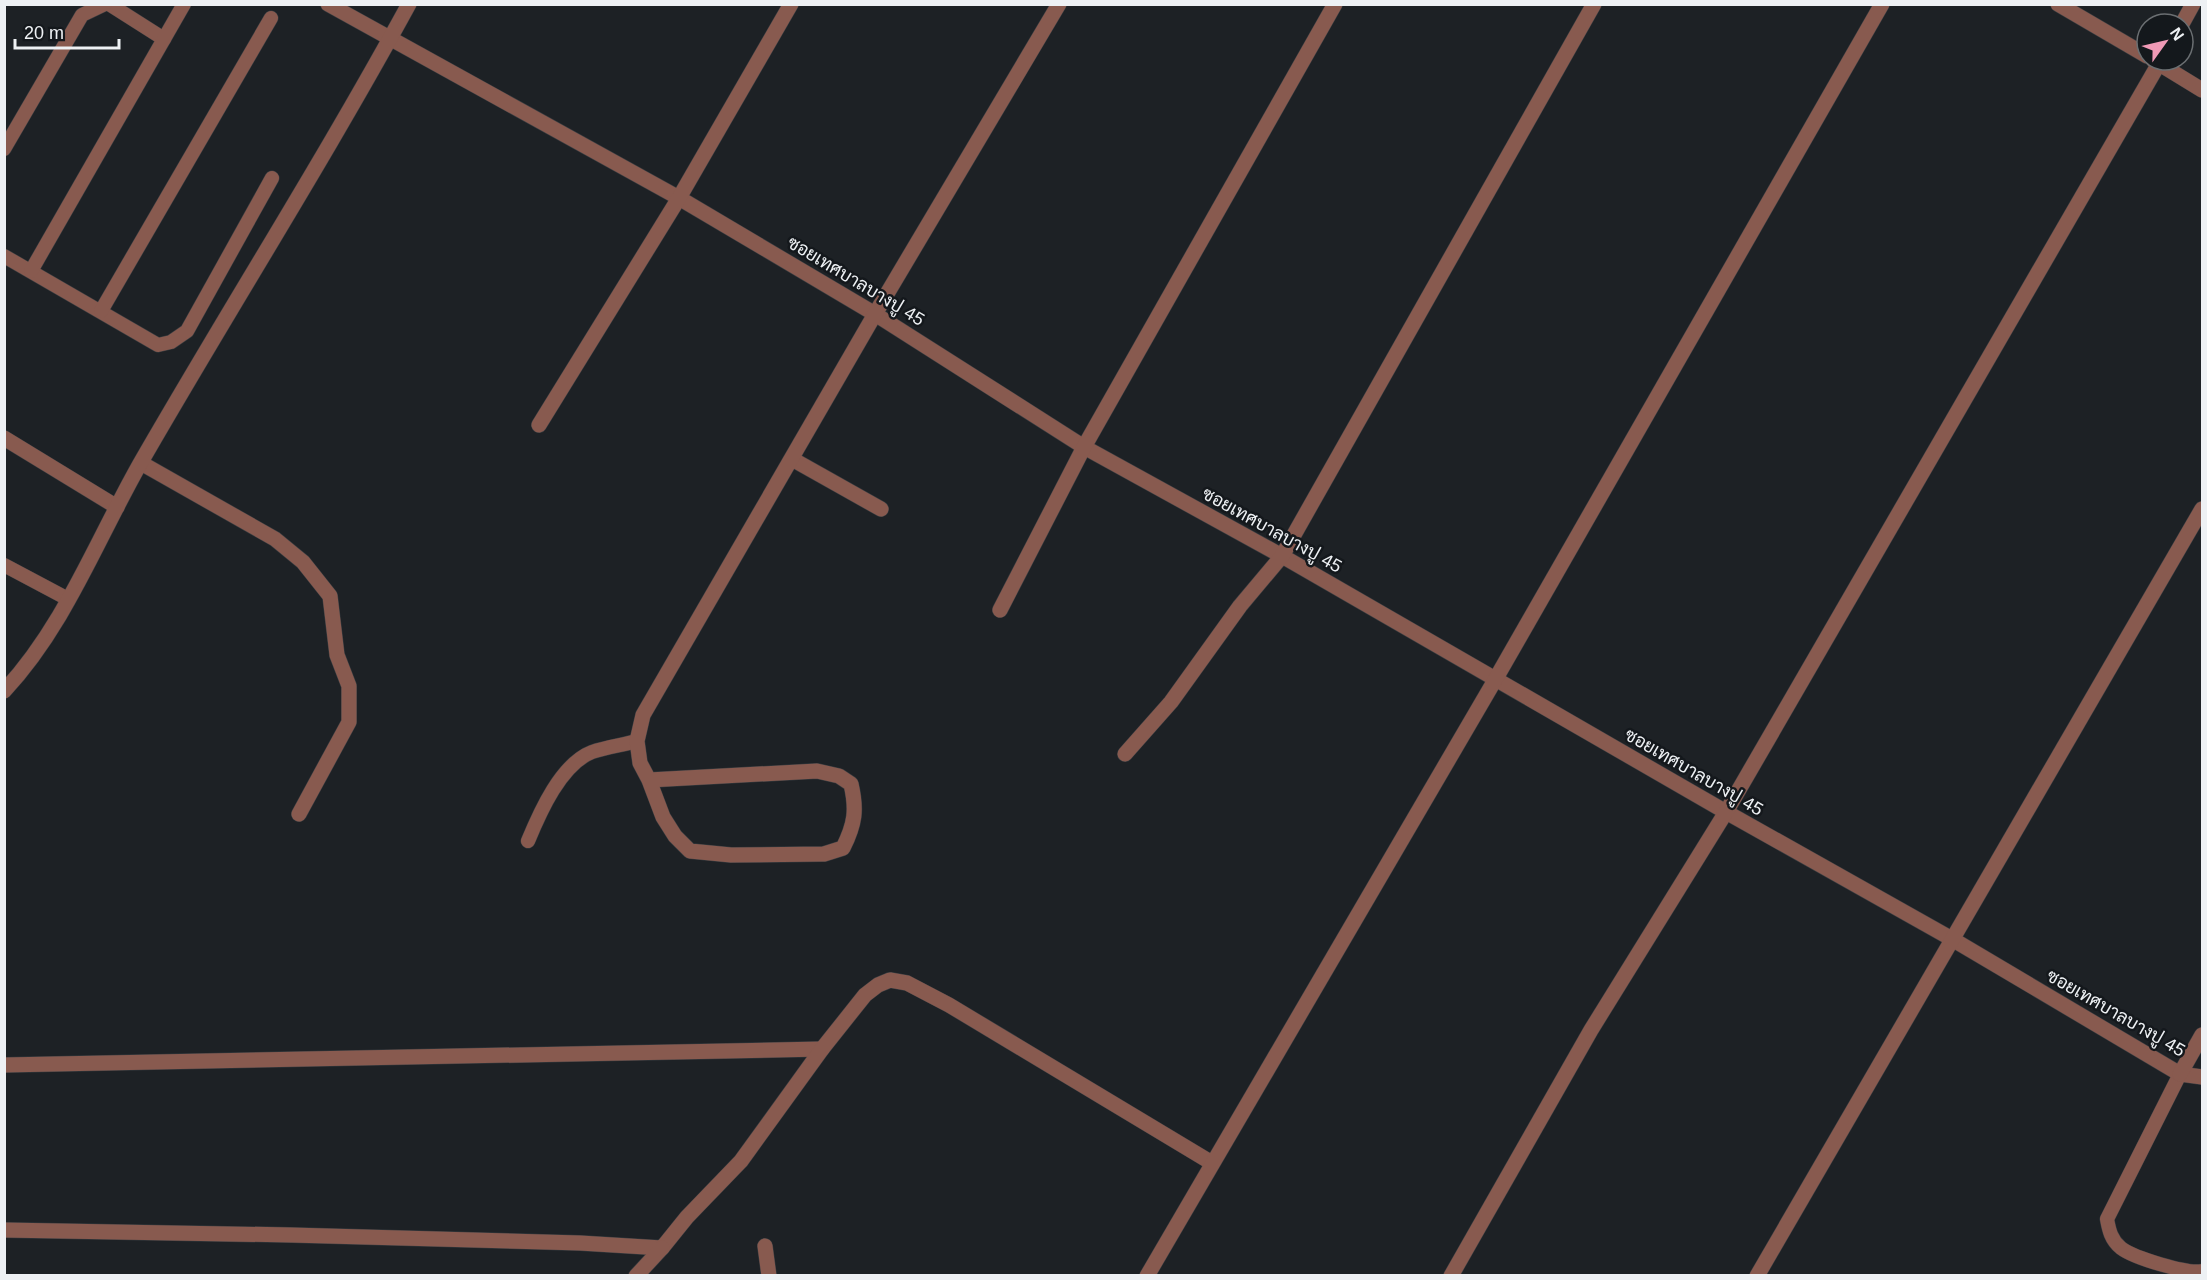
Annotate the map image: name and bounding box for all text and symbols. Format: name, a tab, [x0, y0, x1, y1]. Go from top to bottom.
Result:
scale bar	[15, 12, 118, 50]
north arrow	[2135, 12, 2195, 72]
text: 20 m	[24, 23, 64, 43]
text: N	[2167, 24, 2187, 43]
street label: ซอยเทศบาลบางปู 45	[782, 232, 928, 332]
street label: ซอยเทศบาลบางปู 45	[1197, 483, 1345, 579]
street label: ซอยเทศบาลบางปู 45	[1620, 724, 1767, 822]
street label: ซอยเทศบาลบางปู 45	[2042, 965, 2189, 1063]

